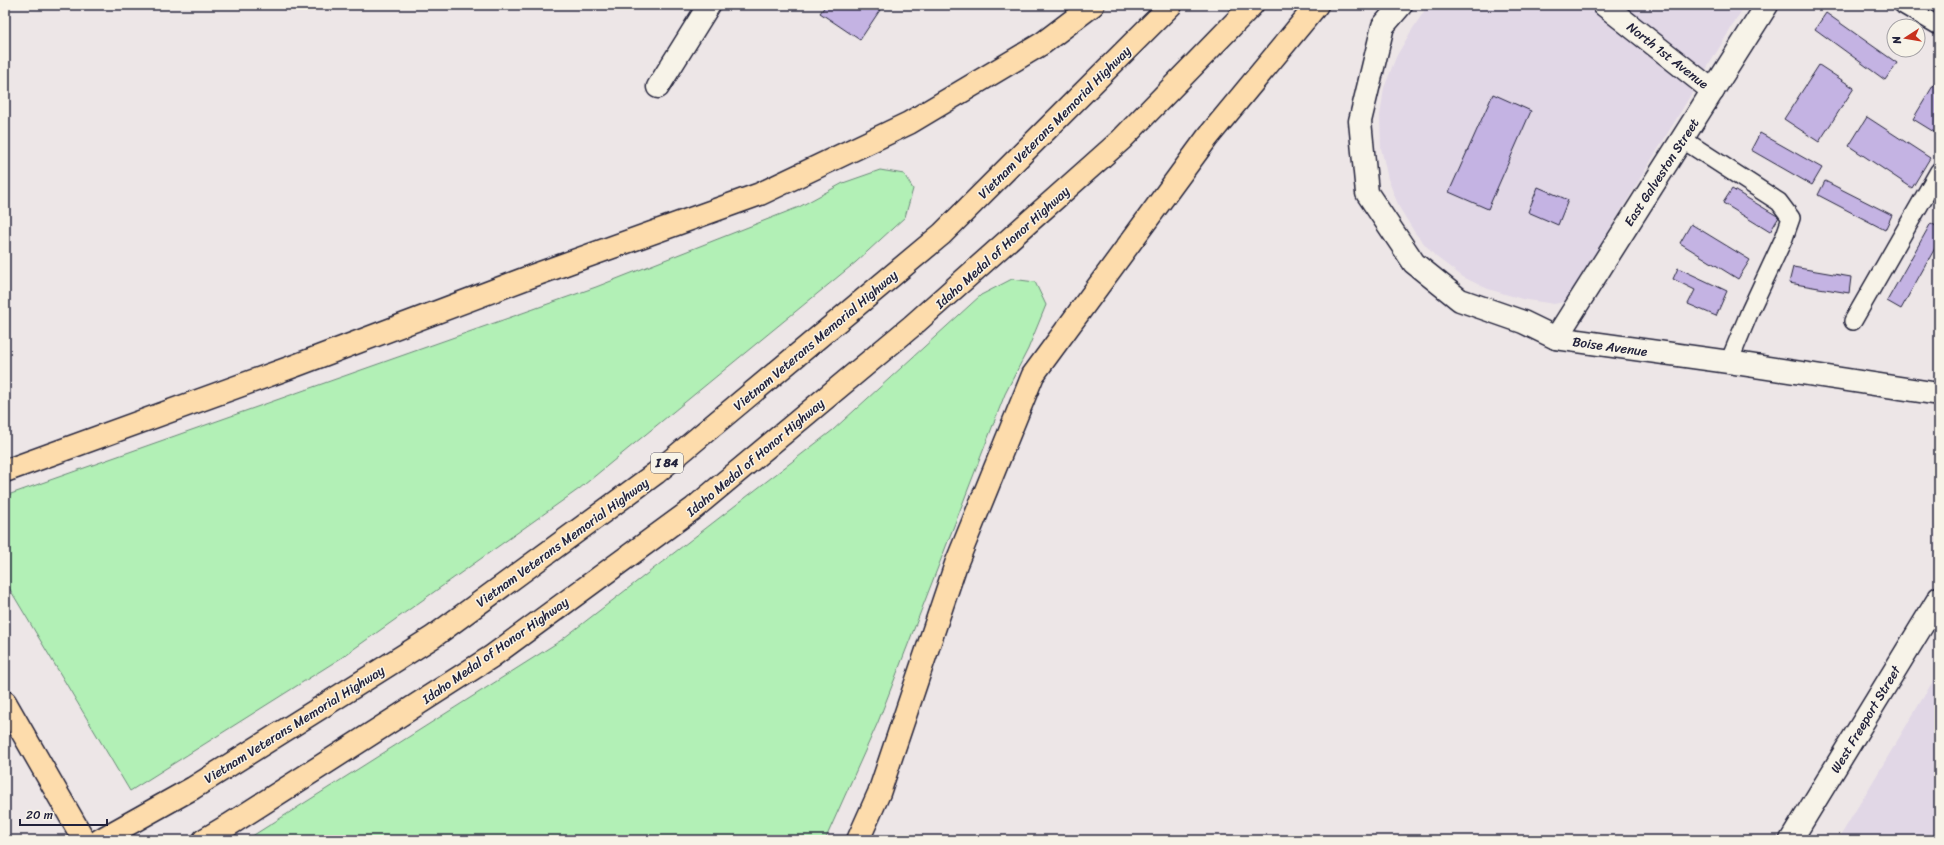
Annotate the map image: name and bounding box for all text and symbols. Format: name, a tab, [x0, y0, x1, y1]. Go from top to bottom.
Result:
street label: North 1st Avenue	[1622, 16, 1714, 95]
north arrow	[1886, 18, 1926, 58]
text: N	[1887, 34, 1907, 47]
street label: Vietnam Veterans Memorial Highway	[972, 40, 1137, 205]
street label: East Galveston Street	[1618, 113, 1705, 231]
street label: Idaho Medal of Honor Highway	[929, 180, 1075, 315]
street label: Vietnam Veterans Memorial Highway	[728, 264, 903, 416]
street label: Boise Avenue	[1571, 330, 1649, 363]
street label: Idaho Medal of Honor Highway	[680, 392, 830, 523]
road number: I 84	[651, 453, 683, 473]
street label: Vietnam Veterans Memorial Highway	[471, 471, 654, 613]
street label: Idaho Medal of Honor Highway	[416, 591, 574, 711]
street label: Vietnam Veterans Memorial Highway	[199, 659, 389, 790]
street label: West Freeport Street	[1824, 660, 1907, 778]
scale bar	[20, 801, 107, 827]
text: 20 m	[26, 804, 53, 826]

